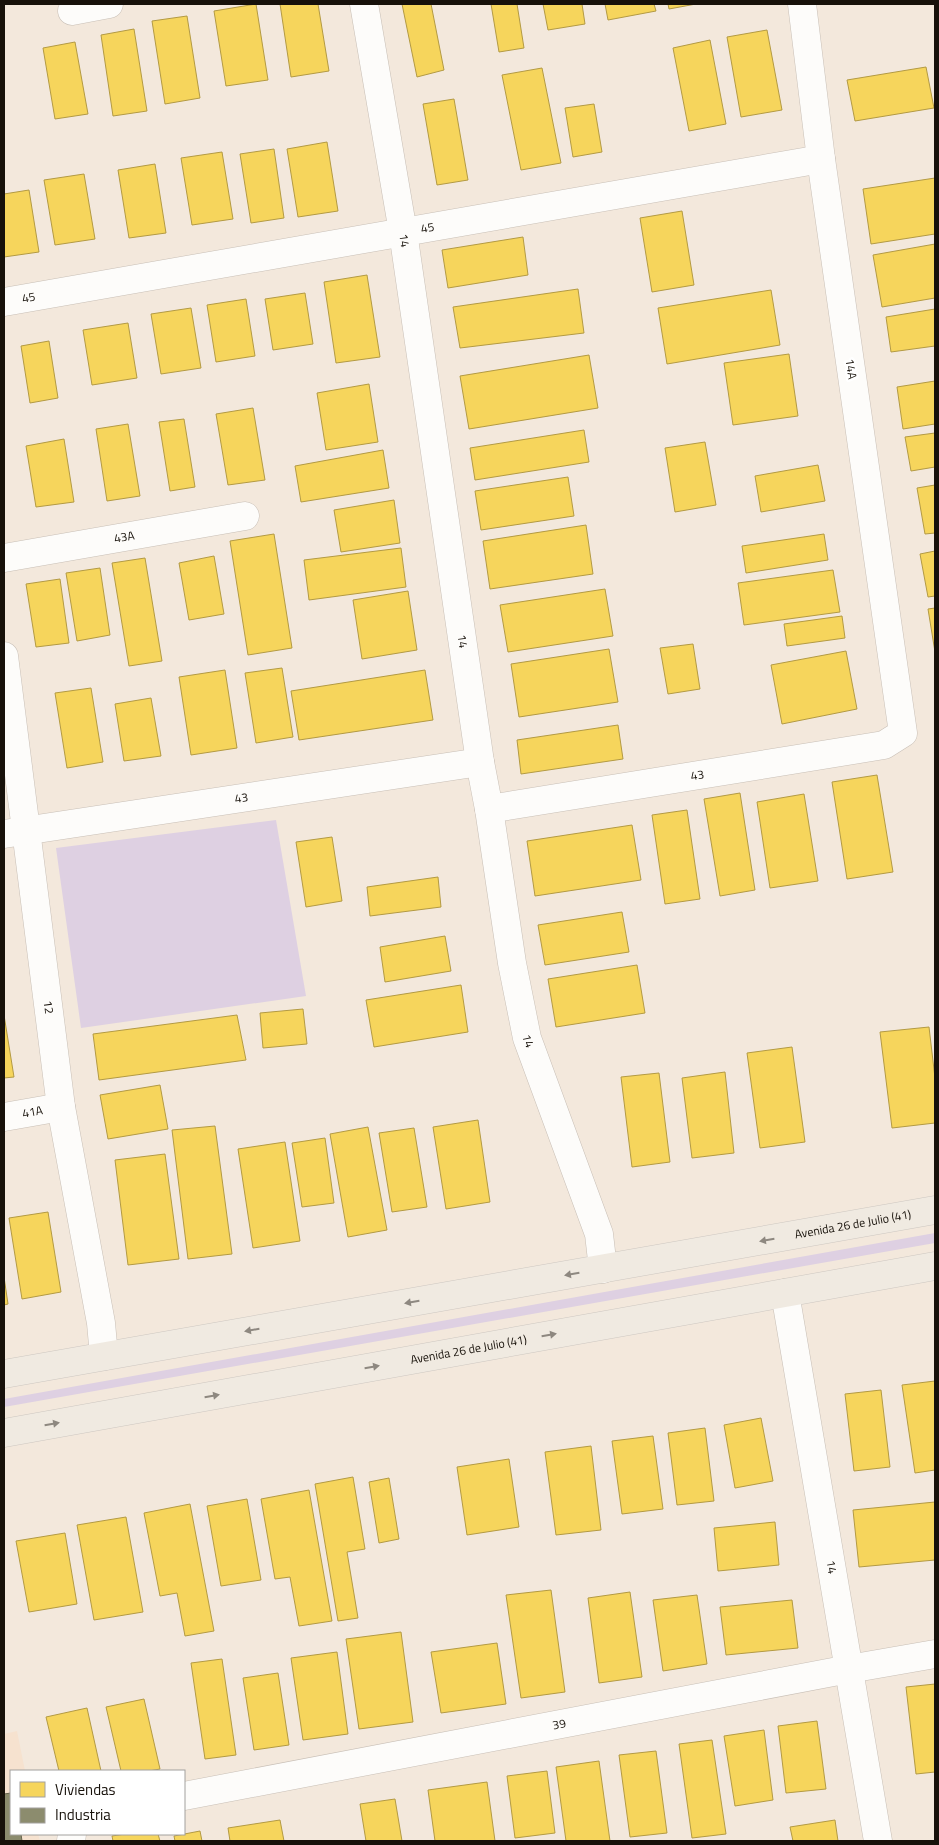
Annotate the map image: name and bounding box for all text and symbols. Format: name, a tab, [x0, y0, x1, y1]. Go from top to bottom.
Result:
street label: 45	[419, 217, 436, 238]
street label: 14	[394, 232, 415, 249]
street label: 45	[20, 287, 37, 308]
street label: 14A	[841, 357, 862, 380]
street label: 43A	[112, 525, 136, 548]
street label: 14	[453, 633, 473, 650]
street label: 43	[689, 764, 705, 785]
street label: 43	[233, 787, 249, 808]
street label: 12	[39, 999, 59, 1015]
street label: 14	[517, 1032, 540, 1051]
street label: 41A	[21, 1100, 44, 1123]
street label: Avenida 26 de Julio (41)	[793, 1204, 913, 1244]
one-way arrow	[759, 1236, 774, 1244]
one-way arrow	[564, 1271, 580, 1279]
one-way arrow	[404, 1299, 420, 1307]
one-way arrow	[244, 1327, 260, 1335]
street label: Avenida 26 de Julio (41)	[409, 1329, 528, 1369]
one-way arrow	[541, 1331, 557, 1339]
one-way arrow	[364, 1362, 380, 1370]
one-way arrow	[204, 1391, 220, 1399]
one-way arrow	[44, 1420, 60, 1428]
street label: 14	[822, 1559, 843, 1575]
street label: 39	[551, 1713, 568, 1734]
legend	[10, 1770, 185, 1835]
text: Viviendas	[55, 1778, 116, 1801]
text: Industria	[55, 1803, 111, 1826]

